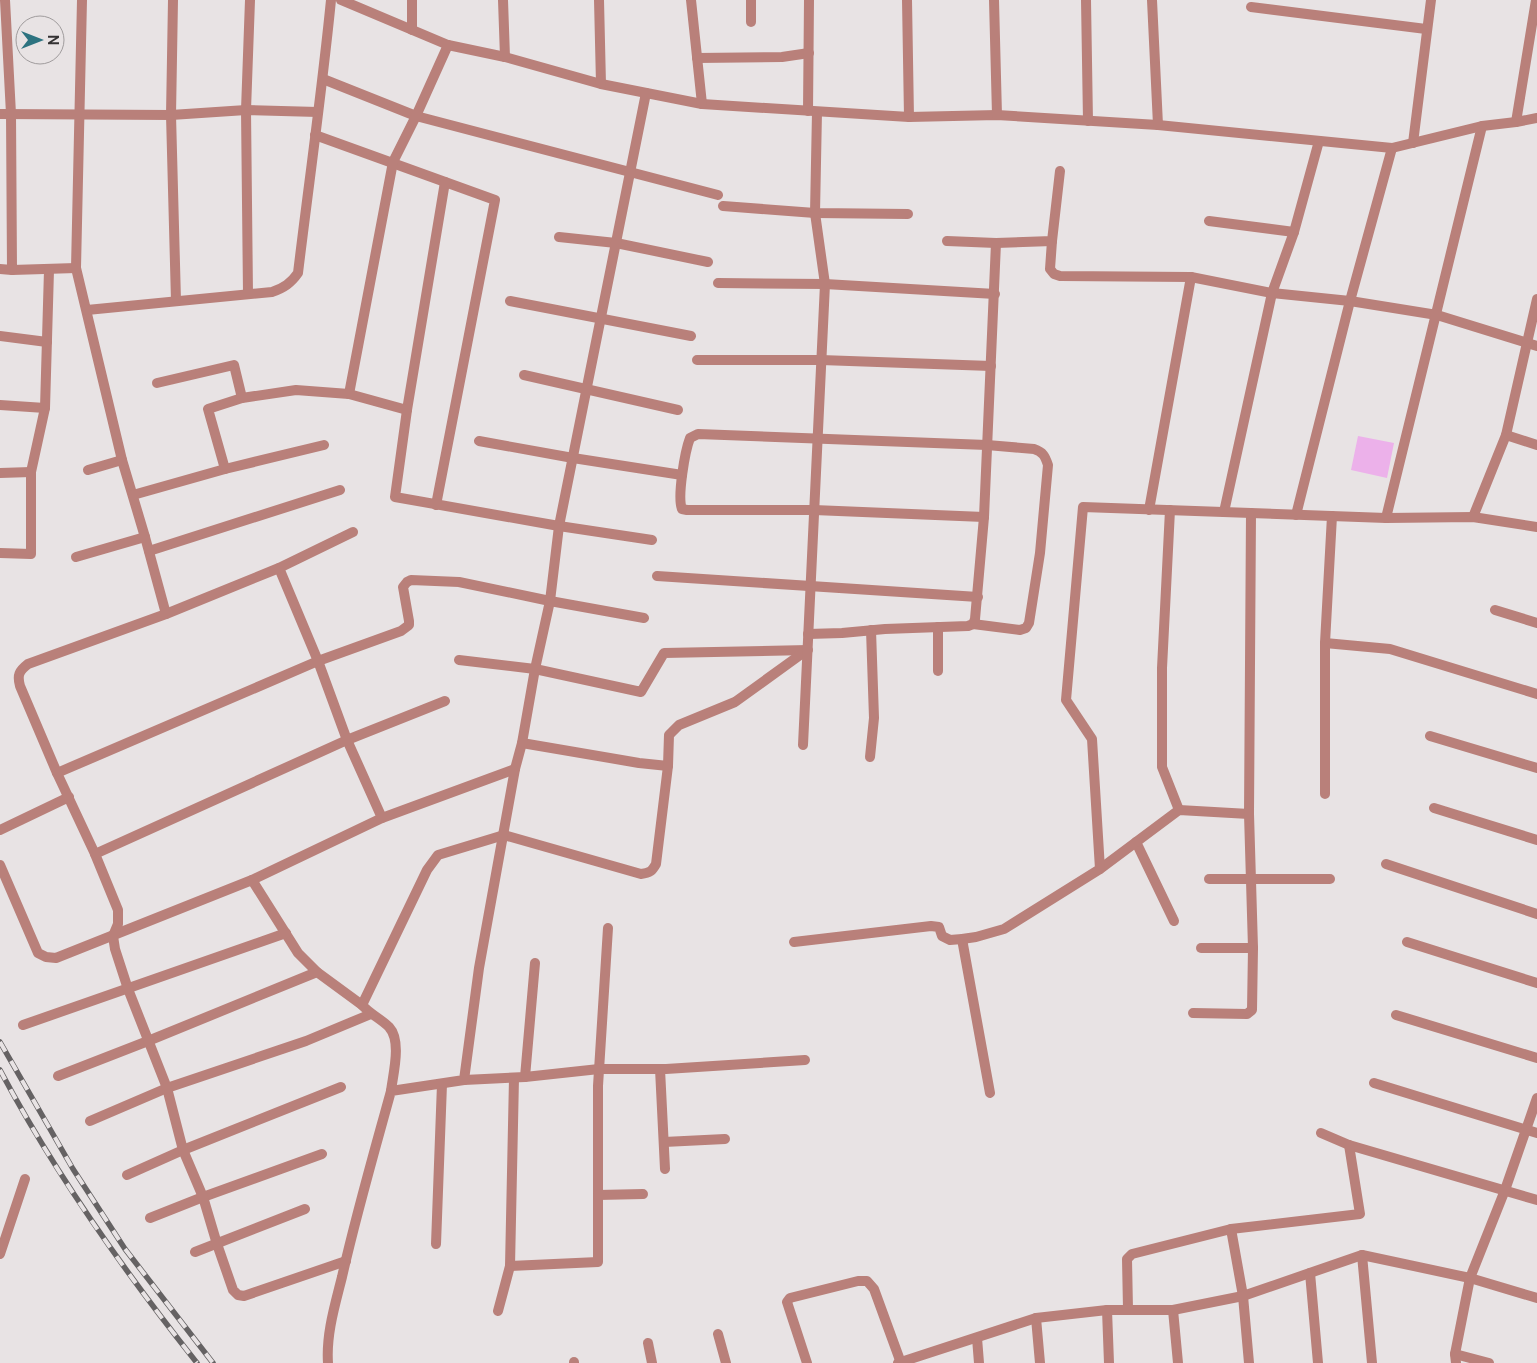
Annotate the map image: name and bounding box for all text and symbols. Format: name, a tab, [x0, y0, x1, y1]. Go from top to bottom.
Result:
north arrow	[15, 15, 65, 65]
text: N	[45, 35, 61, 45]

